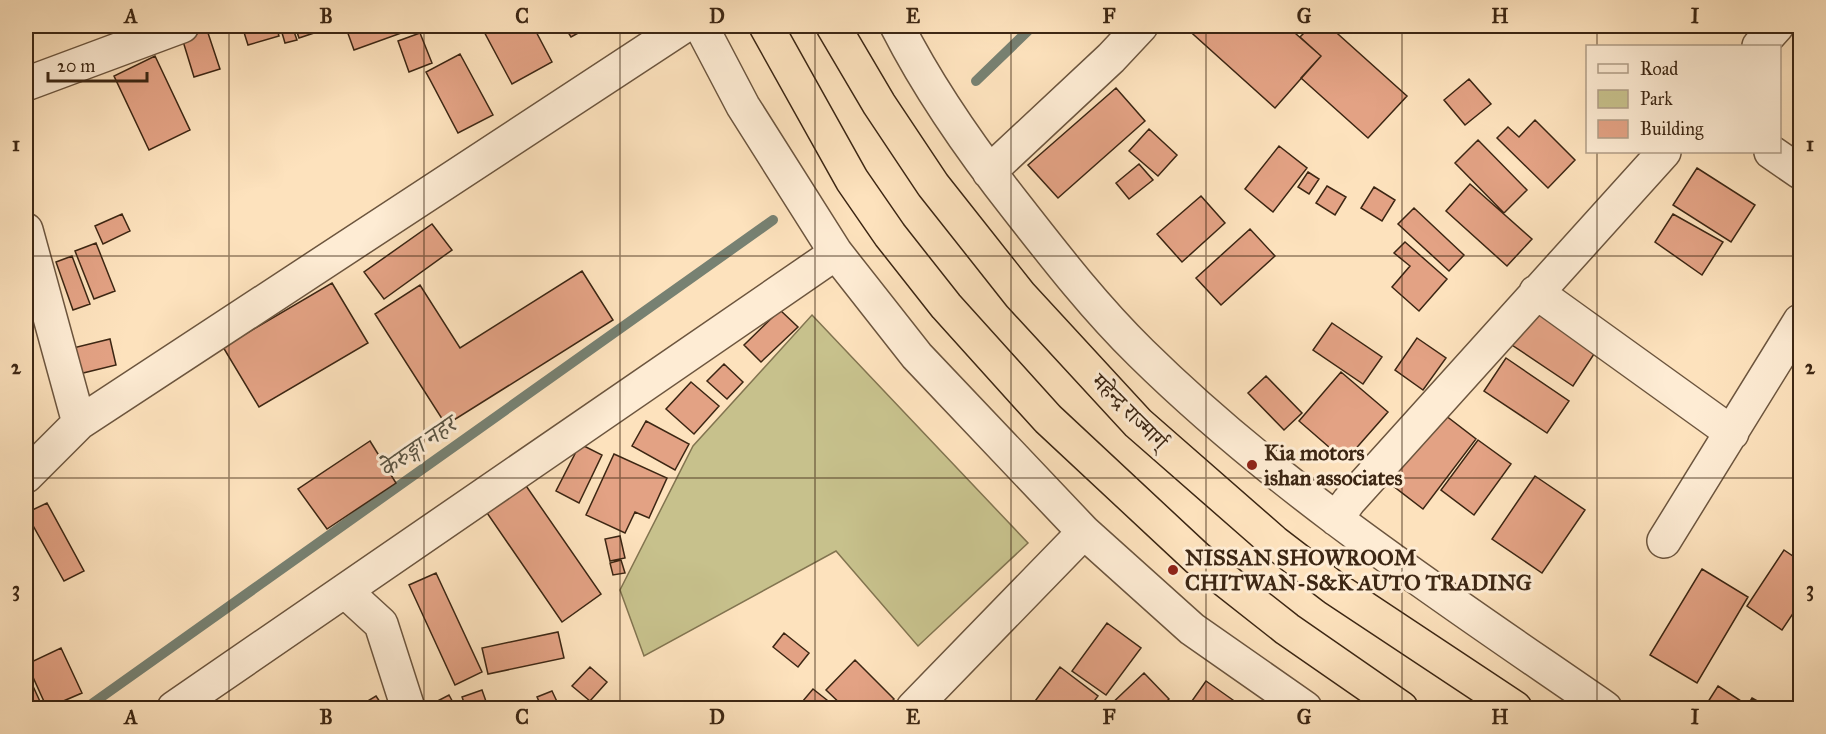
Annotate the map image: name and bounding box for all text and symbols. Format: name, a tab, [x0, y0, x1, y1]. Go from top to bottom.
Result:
text: A	[122, 4, 138, 28]
text: B	[319, 4, 333, 28]
text: C	[515, 4, 529, 28]
text: D	[709, 4, 725, 28]
text: E	[906, 4, 921, 28]
text: F	[1102, 4, 1116, 28]
text: G	[1297, 4, 1312, 28]
text: H	[1491, 4, 1509, 28]
text: I	[1691, 4, 1700, 28]
scale bar	[48, 45, 147, 83]
legend	[1586, 45, 1781, 153]
text: 20 m	[57, 55, 95, 77]
text: Road	[1640, 58, 1678, 80]
text: Park	[1640, 88, 1673, 110]
text: Building	[1640, 118, 1704, 141]
text: 1	[12, 132, 20, 156]
text: 1	[1806, 132, 1814, 156]
text: 2	[11, 355, 22, 379]
text: 2	[1805, 355, 1816, 379]
street label: महेन्द्र राज्मार्ग्	[1085, 367, 1175, 457]
water label: केेरुङ्गा नहर	[373, 407, 465, 484]
place label: Kia motors ishan associates	[1264, 439, 1402, 491]
marker: Kia motors ishan associates	[1245, 458, 1259, 472]
place label: NISSAN SHOWROOM CHITWAN-S&K AUTO TRADING	[1185, 544, 1532, 596]
marker: NISSAN SHOWROOM CHITWAN-S&K AUTO TRADING	[1166, 563, 1180, 577]
text: 3	[12, 577, 20, 602]
text: 3	[1806, 577, 1814, 602]
text: A	[122, 705, 138, 729]
text: B	[319, 705, 333, 729]
text: C	[515, 705, 529, 729]
text: D	[709, 705, 725, 729]
text: E	[906, 705, 921, 729]
text: F	[1102, 705, 1116, 729]
text: G	[1297, 705, 1312, 729]
text: H	[1491, 705, 1509, 729]
text: I	[1691, 705, 1700, 729]

